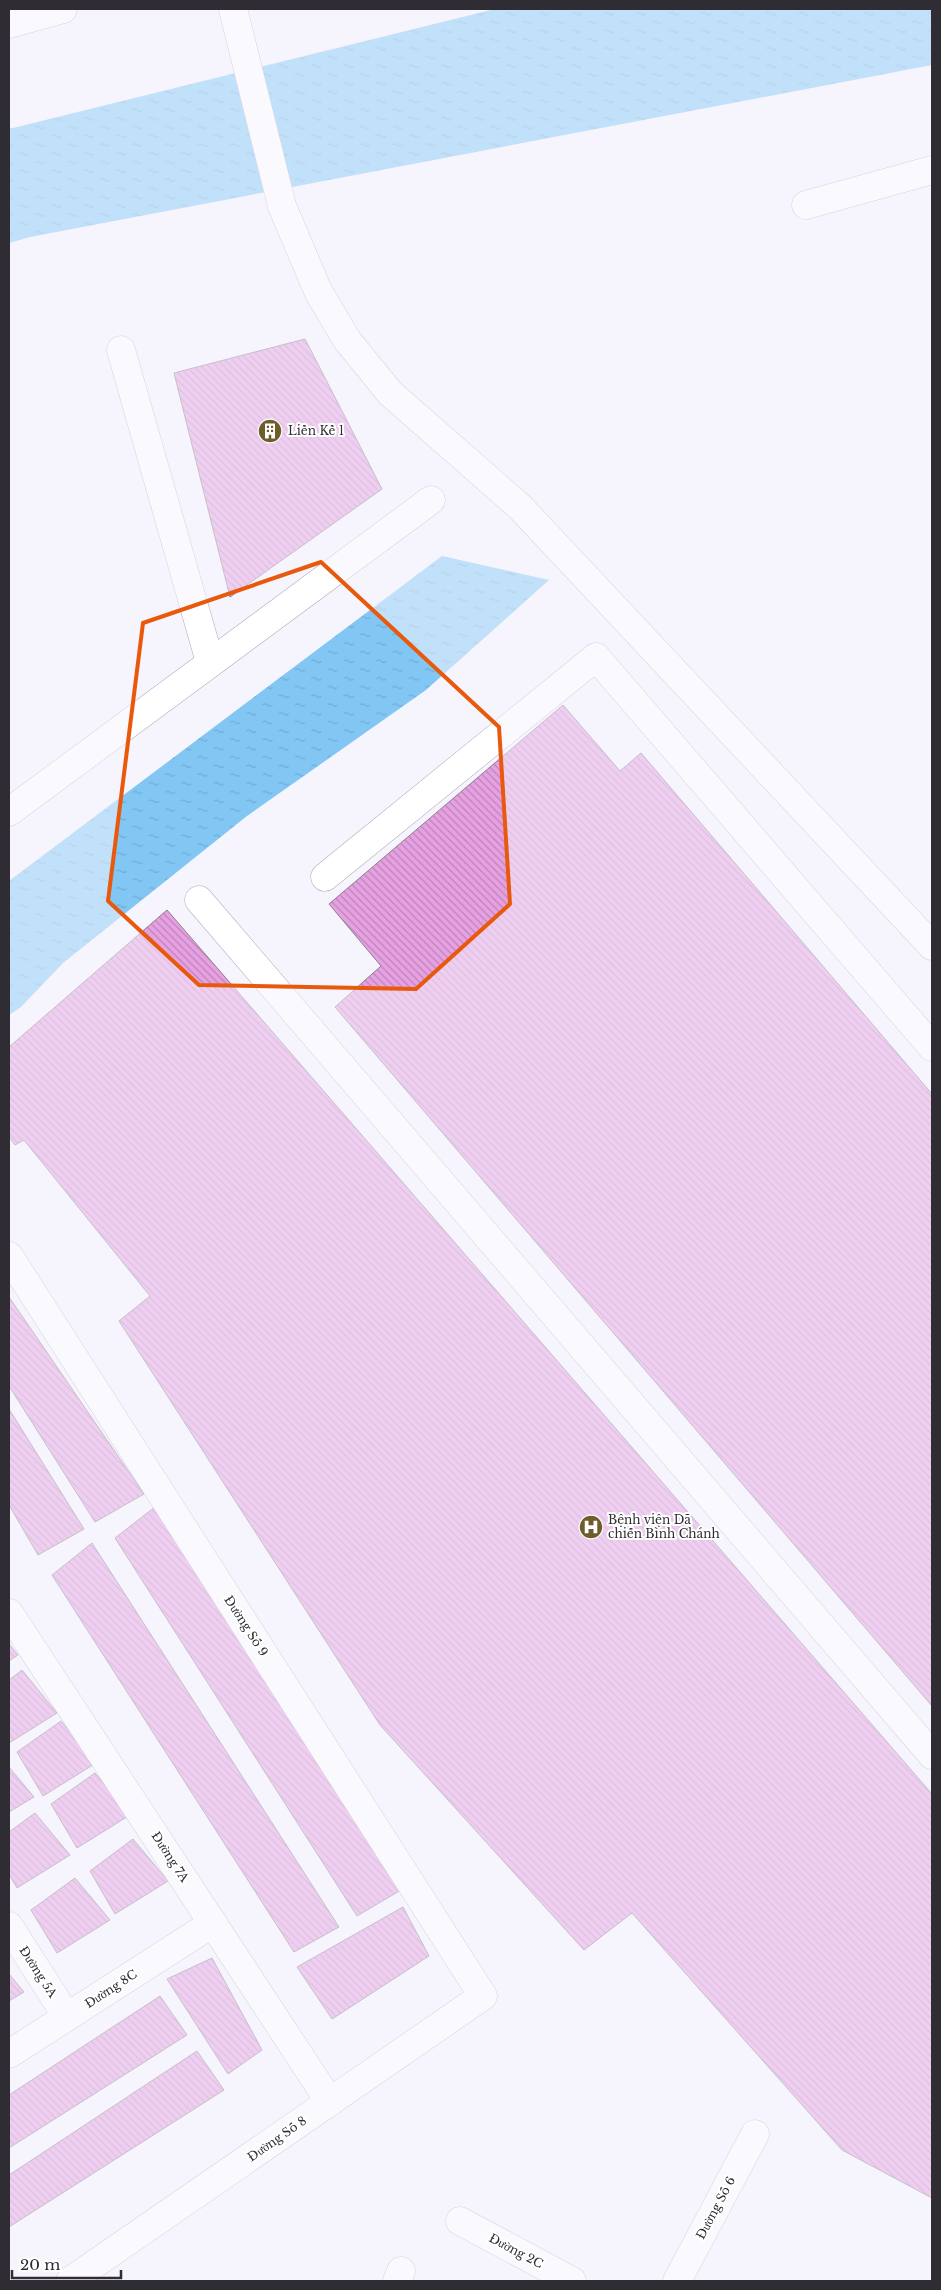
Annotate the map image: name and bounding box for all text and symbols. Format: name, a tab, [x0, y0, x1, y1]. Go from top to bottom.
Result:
building icon: Liền Kề 1	[257, 418, 283, 444]
place label: Liền Kề 1	[288, 423, 344, 438]
place label: Bệnh viện Dã chiến Bình Chánh	[608, 1512, 720, 1541]
hospital icon: Bệnh viện Dã chiến Bình Chánh	[578, 1514, 604, 1540]
street label: Đường Số 9	[221, 1593, 271, 1659]
street label: Đường 7A	[149, 1829, 193, 1885]
street label: Đường 5A	[16, 1943, 61, 2001]
street label: Đường 8C	[82, 1966, 140, 2011]
street label: Đường Số 8	[244, 2113, 309, 2164]
street label: Đường Số 6	[693, 2174, 738, 2242]
street label: Đường 2C	[487, 2230, 546, 2271]
scale bar	[12, 2248, 121, 2280]
text: 20 m	[20, 2255, 60, 2274]

